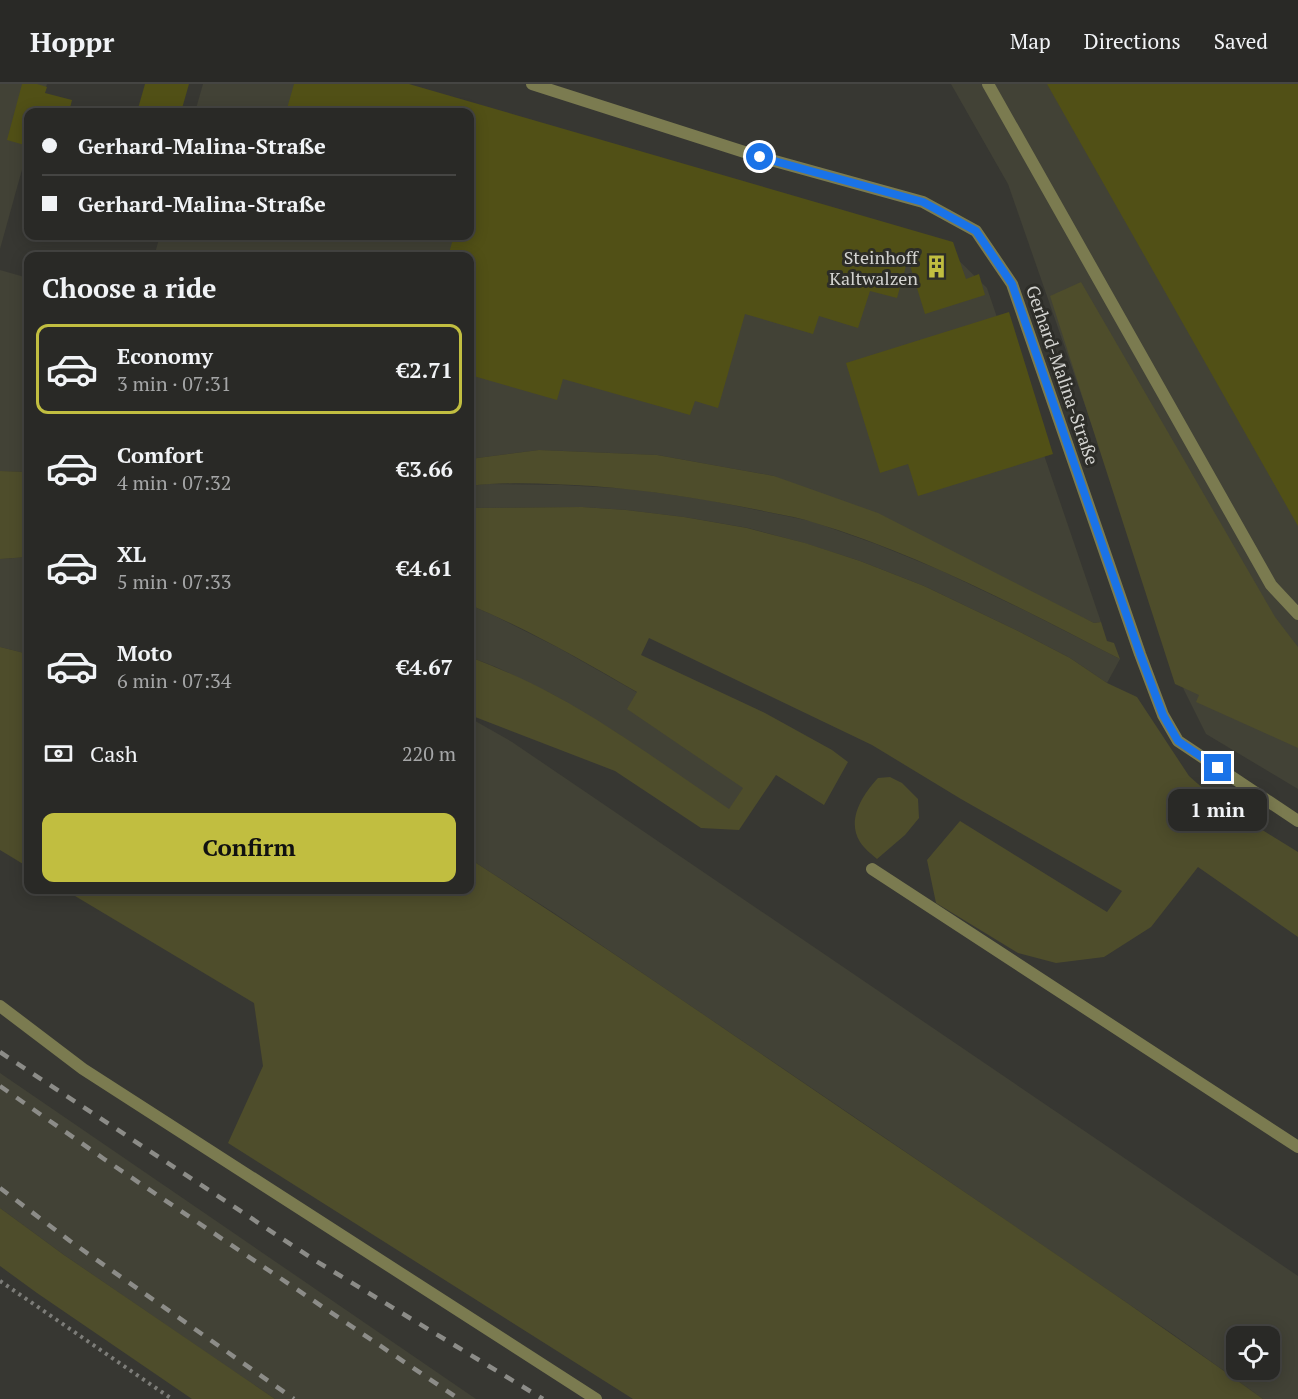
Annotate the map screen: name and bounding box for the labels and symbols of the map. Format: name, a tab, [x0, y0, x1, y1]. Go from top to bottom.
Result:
route start	[746, 143, 773, 170]
place label: Steinhoff Kaltwalzen	[829, 245, 920, 290]
building icon: Steinhoff Kaltwalzen	[923, 254, 949, 280]
street label: Gerhard-Malina-Straße	[1021, 282, 1105, 468]
route end	[1204, 754, 1231, 781]
callout: 1 min	[1168, 789, 1268, 831]

